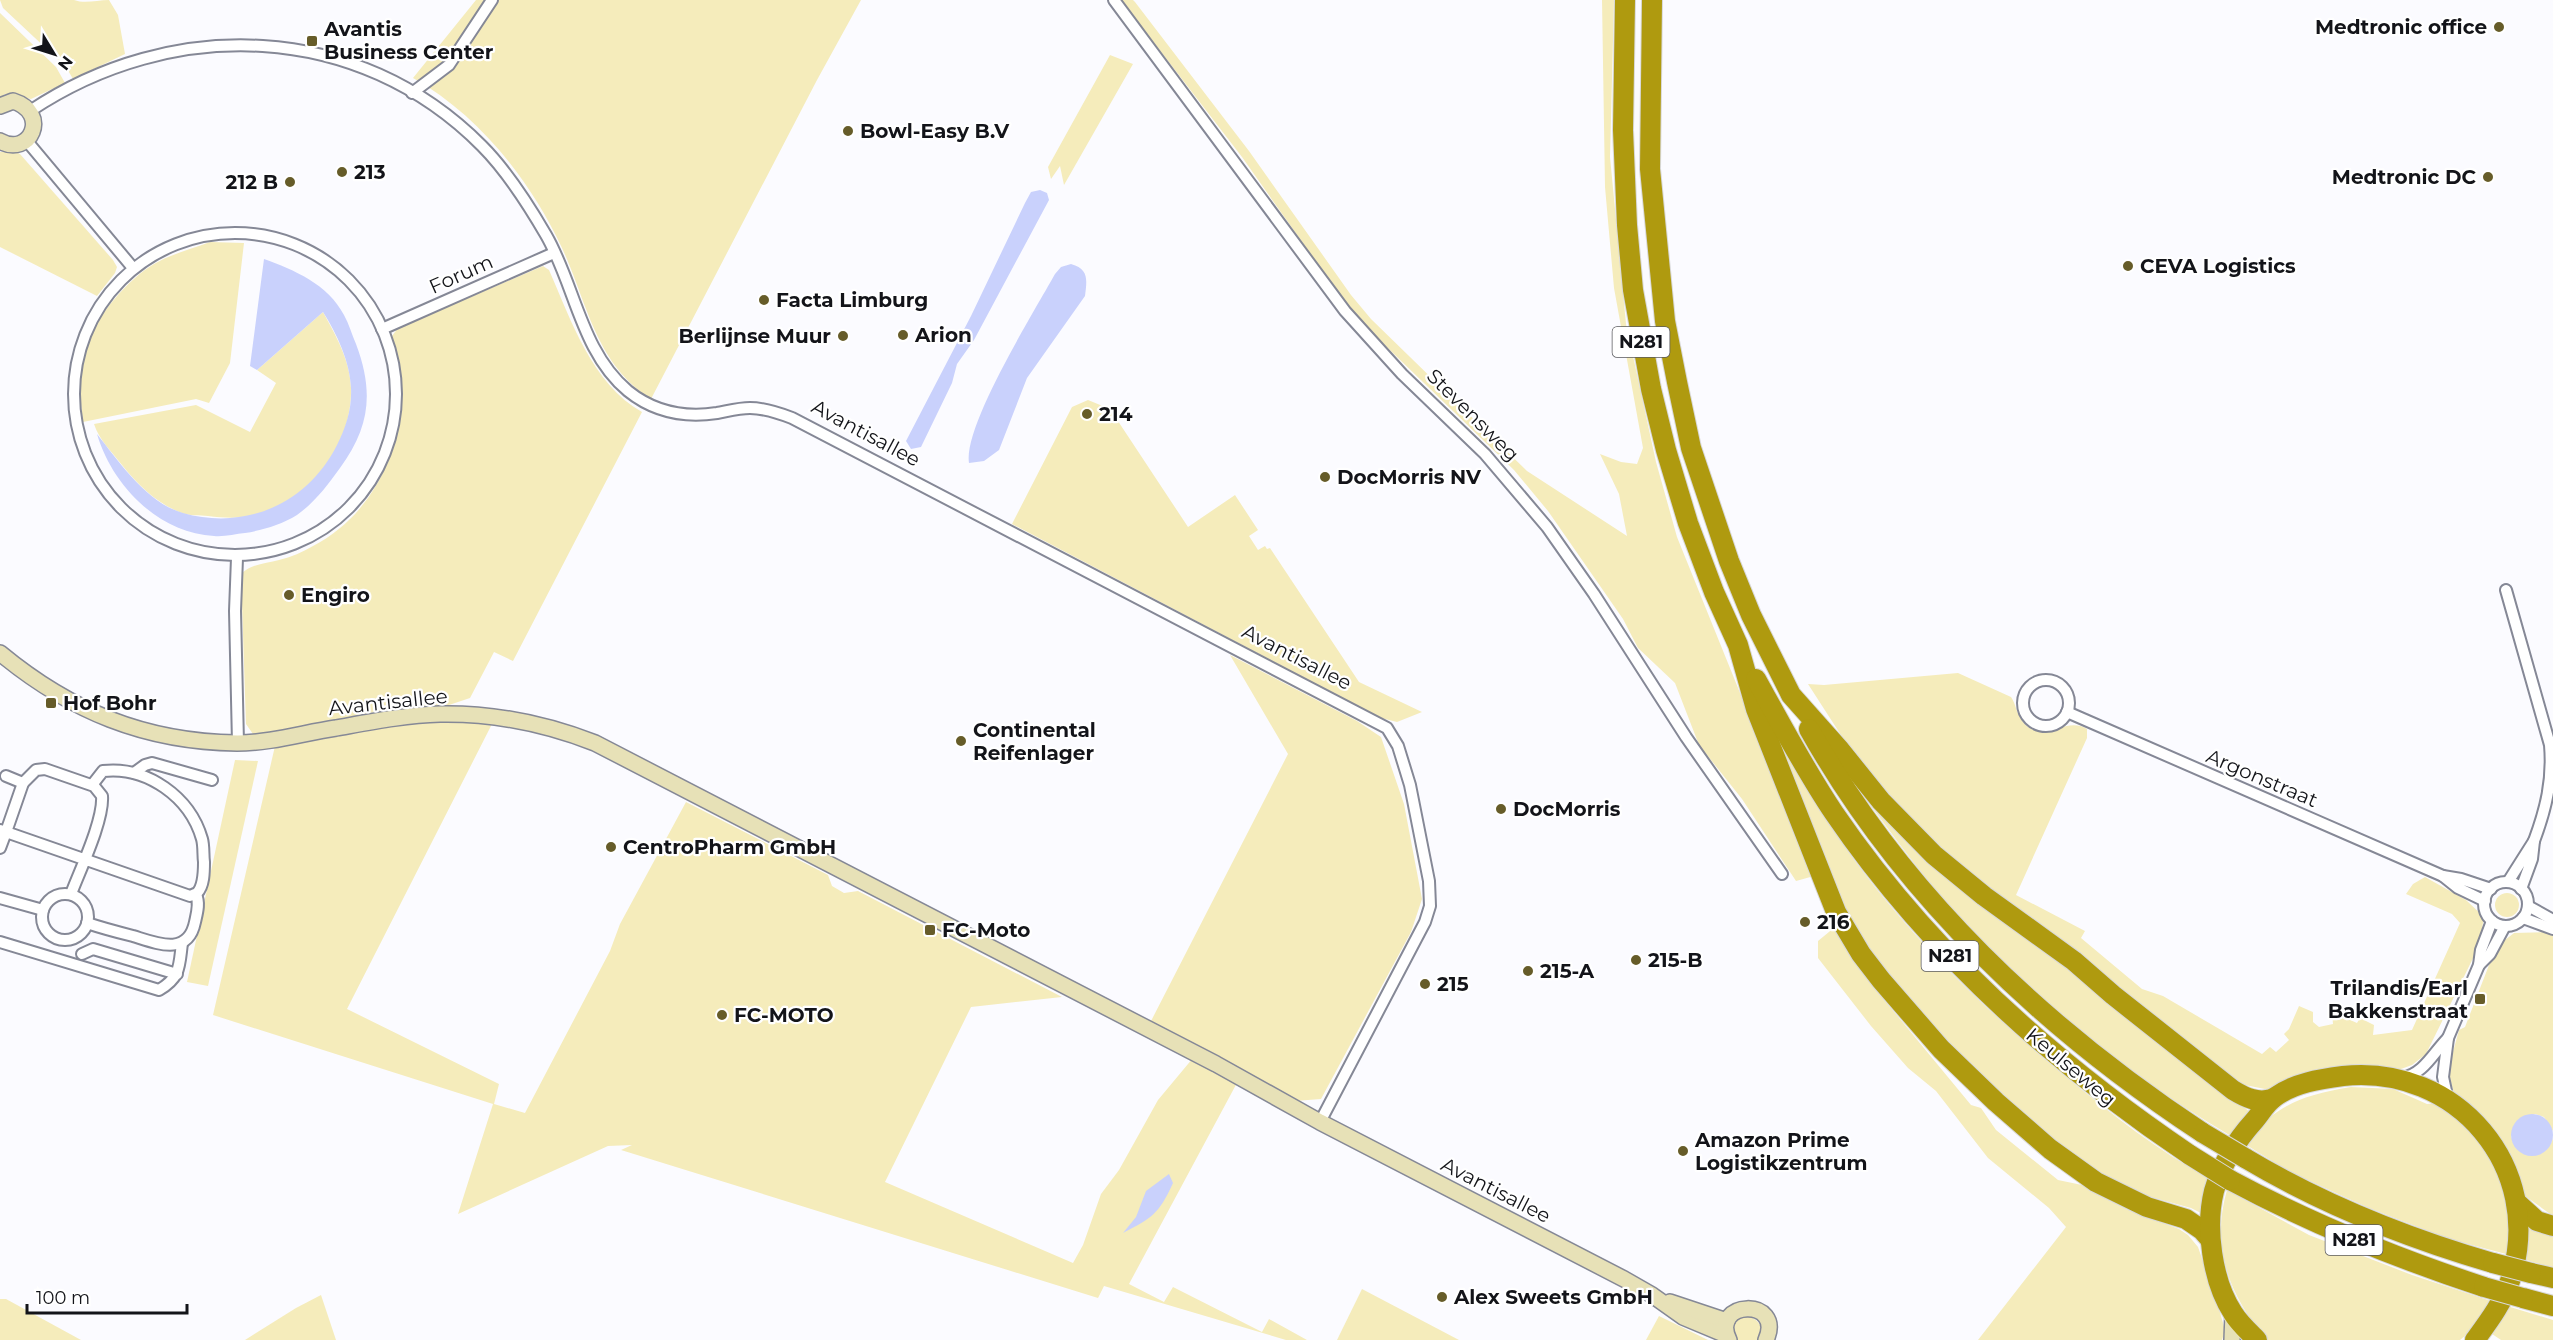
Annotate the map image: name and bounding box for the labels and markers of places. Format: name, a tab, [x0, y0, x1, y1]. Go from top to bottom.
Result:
place label: Medtronic office	[2315, 15, 2487, 39]
place label: Avantis Business Center	[323, 17, 494, 64]
marker: Medtronic office	[2492, 20, 2506, 34]
marker: Avantis Business Center	[305, 34, 319, 48]
place label: Bowl-Easy B.V	[860, 119, 1010, 143]
marker: Bowl-Easy B.V	[841, 124, 855, 138]
place label: 213	[354, 160, 386, 184]
marker: 213	[335, 165, 349, 179]
place label: Medtronic DC	[2332, 165, 2477, 189]
place label: 212 B	[226, 170, 278, 194]
marker: Medtronic DC	[2481, 170, 2495, 184]
marker: 212 B	[283, 175, 297, 189]
place label: CEVA Logistics	[2140, 254, 2296, 278]
marker: CEVA Logistics	[2121, 259, 2135, 273]
place label: Facta Limburg	[776, 288, 928, 312]
marker: Facta Limburg	[757, 293, 771, 307]
place label: Arion	[914, 323, 972, 347]
place label: Berlijnse Muur	[678, 324, 831, 348]
marker: Arion	[896, 328, 910, 342]
marker: Berlijnse Muur	[836, 329, 850, 343]
place label: 214	[1099, 402, 1133, 426]
marker: 214	[1080, 407, 1094, 421]
place label: DocMorris NV	[1337, 465, 1482, 489]
marker: DocMorris NV	[1318, 470, 1332, 484]
place label: Engiro	[301, 583, 370, 607]
marker: Engiro	[282, 588, 296, 602]
place label: Hof Bohr	[63, 691, 157, 715]
marker: Hof Bohr	[44, 696, 58, 710]
place label: Continental Reifenlager	[973, 718, 1096, 765]
marker: Continental Reifenlager	[954, 734, 968, 748]
place label: DocMorris	[1513, 797, 1621, 821]
marker: DocMorris	[1494, 802, 1508, 816]
place label: CentroPharm GmbH	[623, 835, 836, 859]
marker: CentroPharm GmbH	[604, 840, 618, 854]
place label: 216	[1817, 910, 1850, 934]
marker: 216	[1798, 915, 1812, 929]
place label: FC-Moto	[942, 918, 1030, 942]
marker: FC-Moto	[923, 923, 937, 937]
place label: 215-B	[1648, 948, 1703, 972]
marker: 215-B	[1629, 953, 1643, 967]
place label: 215-A	[1540, 959, 1595, 983]
marker: 215-A	[1521, 964, 1535, 978]
place label: 215	[1437, 972, 1469, 996]
place label: Trilandis/Earl Bakkenstraat	[2328, 976, 2468, 1023]
marker: 215	[1418, 977, 1432, 991]
marker: Trilandis/Earl Bakkenstraat	[2473, 992, 2487, 1006]
place label: FC-MOTO	[734, 1003, 834, 1027]
marker: FC-MOTO	[715, 1008, 729, 1022]
place label: Amazon Prime Logistikzentrum	[1694, 1128, 1868, 1175]
marker: Amazon Prime Logistikzentrum	[1676, 1144, 1690, 1158]
place label: Alex Sweets GmbH	[1453, 1285, 1653, 1309]
marker: Alex Sweets GmbH	[1435, 1290, 1449, 1304]

